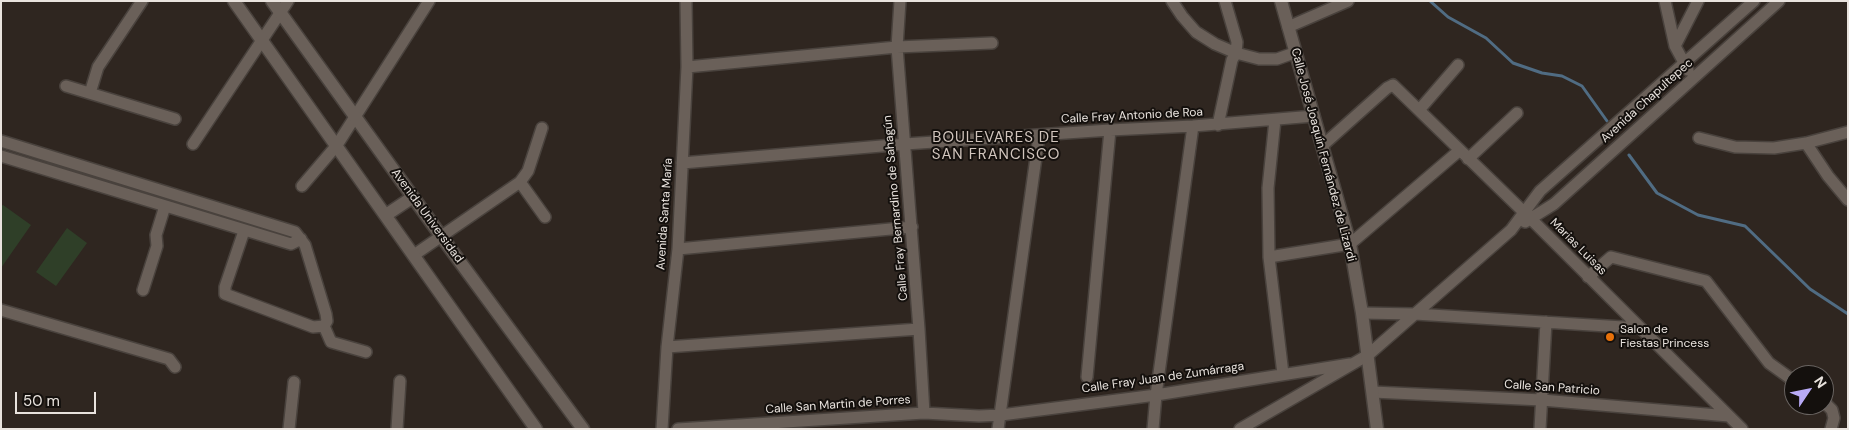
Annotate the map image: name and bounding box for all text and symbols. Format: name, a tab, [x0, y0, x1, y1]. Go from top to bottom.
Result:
street label: Calle José Joaquín Fernández de Lizardi	[1287, 47, 1359, 263]
street label: Avenida Chapultepec	[1598, 56, 1696, 146]
street label: Calle Fray Antonio de Roa	[1061, 105, 1203, 127]
street label: Calle Fray Bernardino de Sahagún	[881, 115, 911, 301]
district label: BOULEVARES DE SAN FRANCISCO	[930, 129, 1062, 164]
street label: Avenida Santa María	[654, 157, 676, 271]
street label: Avenida Universidad	[388, 166, 466, 266]
street label: Marias Luisas	[1547, 216, 1609, 278]
place label: Salon de Fiestas Princess	[1620, 323, 1709, 351]
marker: Salon de Fiestas Princess	[1604, 331, 1616, 343]
street label: Calle Fray Juan de Zumárraga	[1081, 359, 1245, 397]
north arrow	[1784, 365, 1834, 415]
text: N	[1810, 373, 1831, 391]
street label: Calle San Patricio	[1504, 377, 1600, 399]
scale bar	[18, 382, 99, 414]
text: 50 m	[23, 391, 60, 411]
street label: Calle San Martin de Porres	[765, 393, 911, 417]

